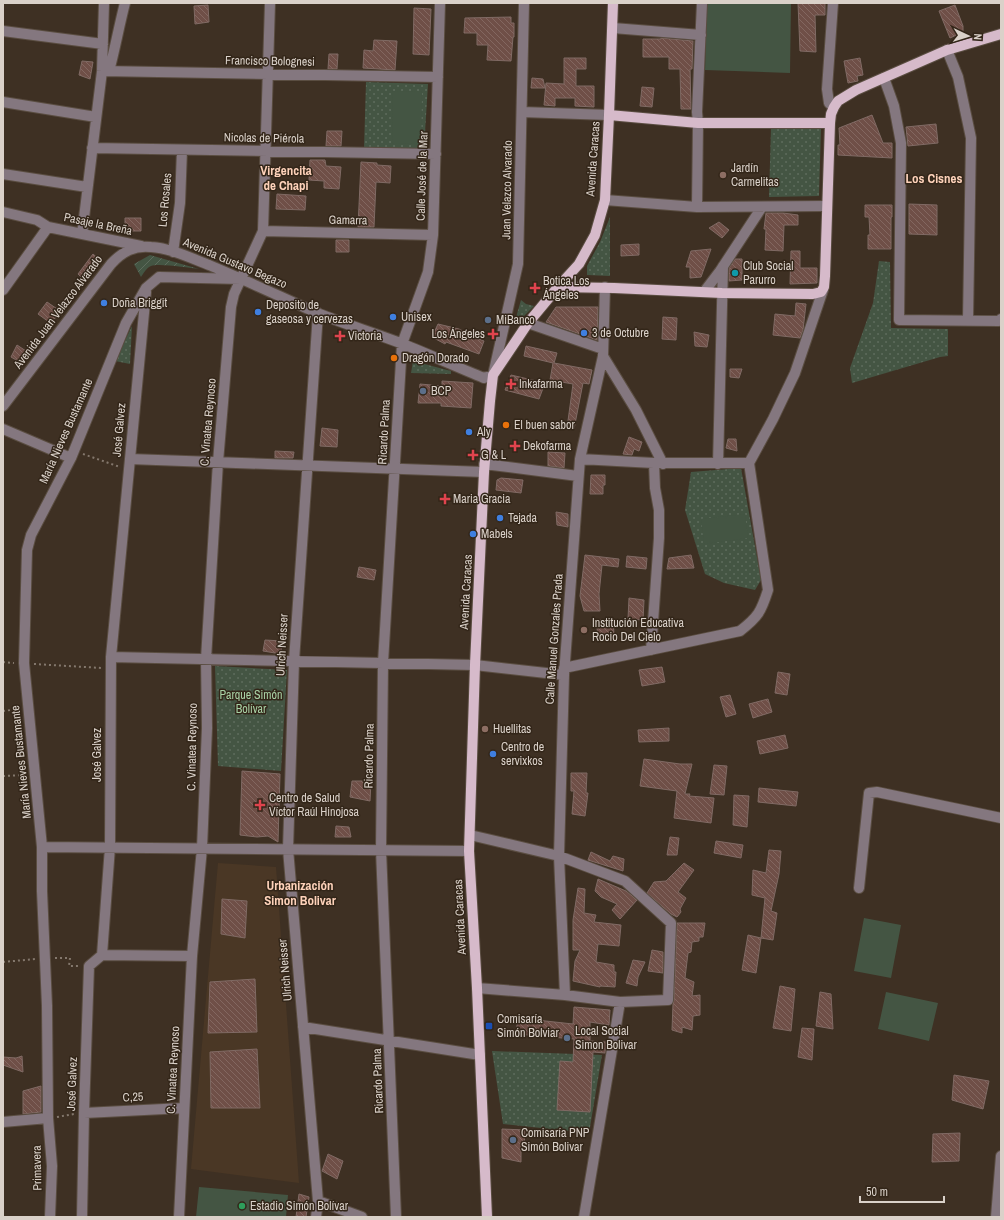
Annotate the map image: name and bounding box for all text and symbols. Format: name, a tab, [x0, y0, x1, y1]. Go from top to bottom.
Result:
north arrow	[948, 16, 988, 56]
text: N	[971, 33, 985, 40]
street label: Francisco Bolognesi	[225, 52, 315, 70]
street label: Avenida Caracas	[582, 121, 604, 198]
street label: Nicolas de Piérola	[224, 129, 305, 147]
street label: Calle José de la Mar	[412, 130, 432, 221]
street label: Juan Velazco Alvarado	[498, 140, 516, 240]
place label: Jardín Carmelitas	[731, 160, 779, 190]
district label: Virgencita de Chapi	[260, 162, 312, 194]
marker: Jardín Carmelitas	[718, 170, 728, 180]
district label: Los Cisnes	[906, 170, 963, 187]
street label: Los Rosales	[155, 172, 175, 228]
street label: Pasaje la Breña	[62, 209, 134, 239]
street label: Gamarra	[328, 212, 368, 228]
street label: Avenida Gustavo Begazo	[180, 233, 289, 292]
street label: Avenida Juan Velazco Alvarado	[9, 252, 106, 373]
place label: Club Social Parurro	[743, 258, 793, 288]
marker: Club Social Parurro	[730, 268, 740, 278]
place label: Botica Los Ángeles	[542, 273, 590, 303]
marker: Botica Los Ángeles	[530, 283, 540, 293]
place label: Doña Briggit	[112, 295, 168, 311]
place label: Deposito de gaseosa y cervezas	[266, 297, 353, 327]
marker: Doña Briggit	[99, 298, 109, 308]
marker: Deposito de gaseosa y cervezas	[253, 307, 263, 317]
place label: Unisex	[401, 309, 432, 325]
marker: Unisex	[388, 312, 398, 322]
place label: MiBanco	[496, 312, 535, 328]
marker: MiBanco	[483, 315, 493, 325]
place label: 3 de Octubre	[592, 325, 649, 341]
place label: Los Ángeles	[431, 326, 485, 342]
place label: Victoria	[348, 328, 382, 344]
marker: 3 de Octubre	[579, 328, 589, 338]
marker: Los Ángeles	[488, 329, 498, 339]
marker: Victoria	[335, 331, 345, 341]
place label: Dragón Dorado	[402, 350, 469, 366]
marker: Dragón Dorado	[389, 353, 399, 363]
street label: María Nieves Bustamante	[36, 376, 96, 486]
place label: Inkafarma	[519, 376, 563, 392]
street label: C. Vinatea Reynoso	[196, 378, 220, 466]
marker: Inkafarma	[506, 379, 516, 389]
place label: BCP	[431, 383, 452, 399]
marker: BCP	[418, 386, 428, 396]
street label: Ricardo Palma	[374, 399, 394, 465]
street label: José Galvez	[109, 402, 129, 458]
place label: El buen sabor	[514, 417, 575, 433]
marker: El buen sabor	[501, 420, 511, 430]
place label: Aly	[476, 424, 491, 440]
marker: Aly	[464, 427, 474, 437]
place label: Dekofarma	[523, 438, 572, 454]
marker: Dekofarma	[510, 441, 520, 451]
place label: G & L	[481, 447, 507, 463]
marker: G & L	[468, 450, 478, 460]
place label: Maria Gracia	[453, 491, 511, 507]
marker: Maria Gracia	[440, 494, 450, 504]
place label: Tejada	[508, 510, 538, 526]
marker: Tejada	[495, 513, 505, 523]
place label: Mabels	[481, 526, 513, 542]
marker: Mabels	[468, 529, 478, 539]
street label: Avenida Caracas	[456, 554, 476, 631]
street label: Calle Manuel Gonzales Prada	[541, 573, 567, 705]
street label: Ulrich Neisser	[272, 613, 292, 677]
place label: Institución Educativa Rocio Del Cielo	[592, 615, 684, 645]
marker: Institución Educativa Rocio Del Cielo	[579, 625, 589, 635]
park label: Parque Simón Bolívar	[220, 687, 282, 717]
street label: C. Vinatea Reynoso	[183, 703, 201, 791]
street label: María Nieves Bustamante	[7, 705, 35, 819]
place label: Huellitas	[493, 721, 531, 737]
street label: Ricardo Palma	[360, 723, 378, 789]
marker: Huellitas	[480, 724, 490, 734]
street label: José Galvez	[89, 728, 105, 782]
place label: Centro de servixkos	[501, 739, 544, 769]
marker: Centro de servixkos	[488, 749, 498, 759]
place label: Centro de Salud Víctor Raúl Hinojosa	[269, 790, 360, 820]
marker: Centro de Salud Víctor Raúl Hinojosa	[254, 799, 266, 811]
district label: Urbanización Simon Bolivar	[264, 877, 337, 909]
street label: Avenida Caracas	[450, 879, 470, 956]
street label: Ulrich Neisser	[274, 938, 296, 1002]
place label: Comisaría Simón Bolviar	[497, 1011, 560, 1041]
marker: Comisaría Simón Bolviar	[484, 1021, 494, 1031]
place label: Local Social Simon Bolivar	[575, 1023, 638, 1053]
street label: C. Vinatea Reynoso	[163, 1026, 183, 1114]
marker: Local Social Simon Bolivar	[562, 1033, 572, 1043]
street label: Ricardo Palma	[369, 1048, 387, 1114]
street label: José Galvez	[63, 1057, 81, 1111]
street label: C,25	[122, 1088, 144, 1106]
place label: Comisaría PNP Simón Bolivar	[521, 1125, 590, 1155]
marker: Comisaría PNP Simón Bolivar	[508, 1135, 518, 1145]
street label: Primavera	[29, 1145, 45, 1191]
scale bar	[860, 1178, 944, 1204]
text: 50 m	[866, 1184, 888, 1200]
place label: Estadio Simón Bolívar	[250, 1198, 349, 1214]
marker: Estadio Simón Bolívar	[237, 1201, 247, 1211]

